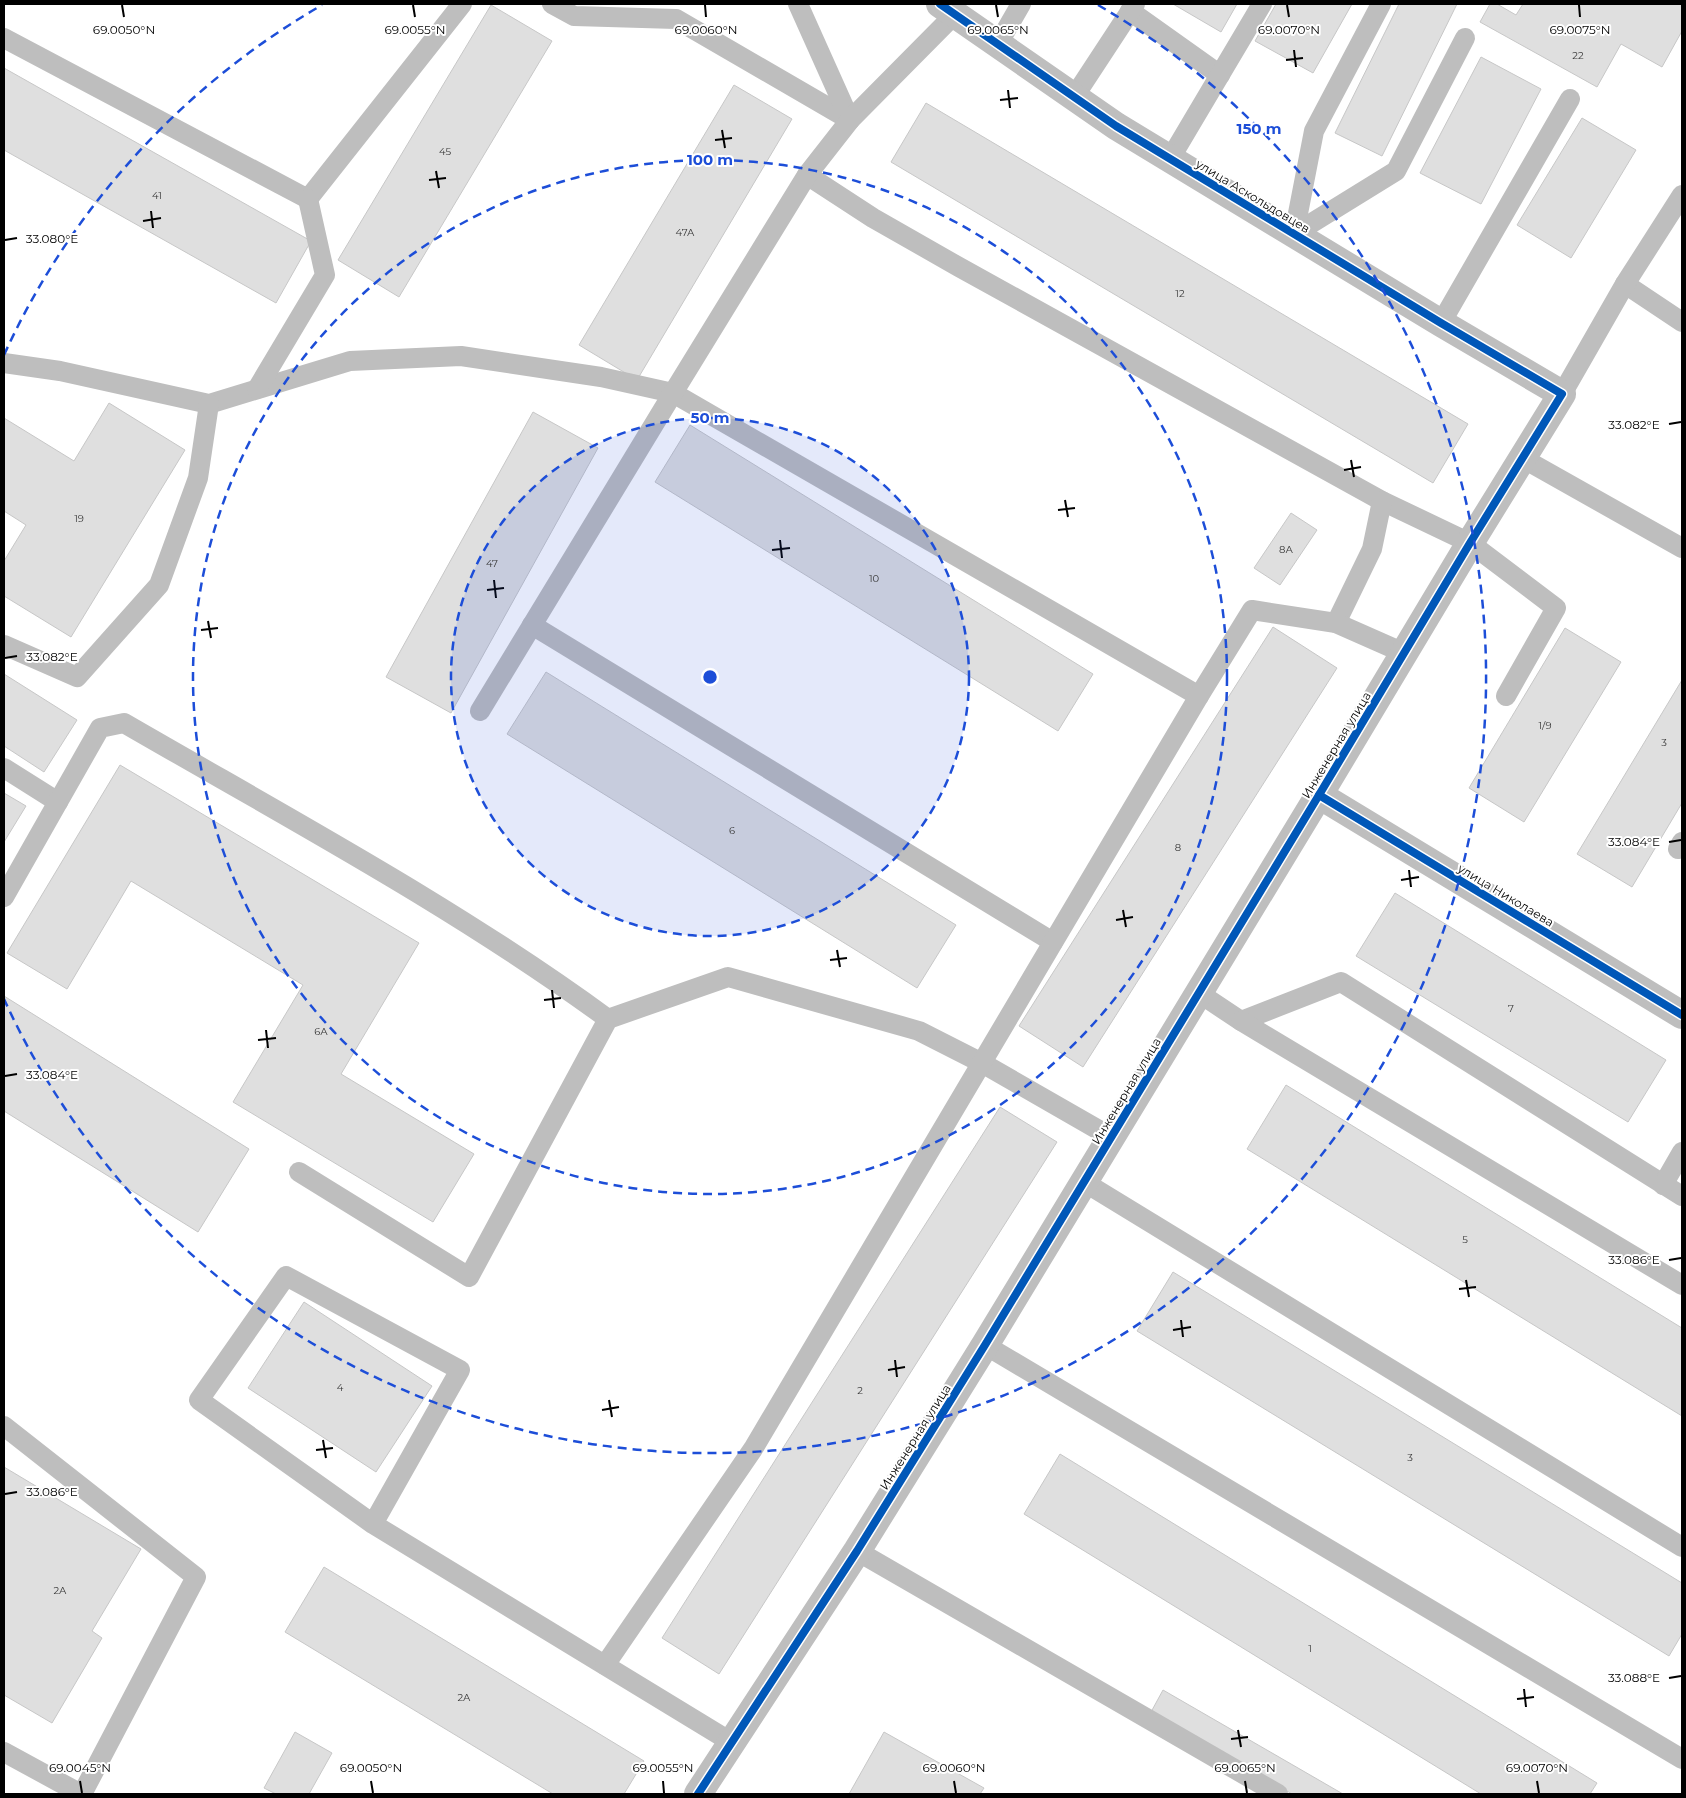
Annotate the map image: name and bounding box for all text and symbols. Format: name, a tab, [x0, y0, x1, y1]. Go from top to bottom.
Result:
text: 69.0050°N	[93, 22, 155, 37]
text: 69.0055°N	[385, 22, 445, 37]
text: 69.0060°N	[675, 22, 737, 37]
text: 69.0065°N	[967, 22, 1029, 37]
text: 69.0070°N	[1258, 22, 1320, 37]
text: 69.0075°N	[1550, 22, 1610, 37]
house number: 22	[1572, 49, 1584, 62]
text: 150 m	[1237, 119, 1281, 138]
house number: 45	[439, 145, 451, 158]
text: 100 m	[687, 150, 733, 169]
street label: улица Аскольдовцев	[1192, 155, 1313, 236]
house number: 41	[152, 189, 162, 202]
house number: 47А	[676, 226, 695, 239]
text: 33.080°E	[26, 231, 78, 246]
house number: 12	[1175, 287, 1185, 300]
text: 50 m	[690, 408, 730, 427]
text: 33.082°E	[1608, 417, 1660, 432]
house number: 19	[74, 512, 84, 525]
house number: 8А	[1279, 543, 1293, 556]
house number: 47	[486, 557, 498, 570]
house number: 10	[869, 572, 879, 585]
text: 33.082°E	[26, 649, 78, 664]
centre of rings	[701, 668, 719, 686]
street label: Инженерная улица	[1298, 689, 1374, 801]
house number: 1/9	[1538, 719, 1552, 732]
house number: 3	[1661, 736, 1667, 749]
house number: 6	[729, 824, 735, 837]
text: 33.084°E	[1608, 834, 1660, 849]
house number: 8	[1175, 841, 1181, 854]
street label: улица Николаева	[1454, 860, 1557, 930]
house number: 7	[1508, 1002, 1514, 1015]
house number: 6А	[314, 1025, 328, 1038]
street label: Инженерная улица	[1088, 1035, 1164, 1147]
text: 33.084°E	[26, 1067, 78, 1082]
house number: 5	[1462, 1233, 1468, 1246]
text: 33.086°E	[1608, 1252, 1660, 1267]
house number: 4	[337, 1381, 344, 1394]
street label: Инженерная улица	[876, 1381, 954, 1493]
house number: 2	[857, 1384, 863, 1397]
house number: 3	[1407, 1451, 1413, 1464]
text: 33.086°E	[26, 1484, 78, 1499]
house number: 2А	[53, 1584, 67, 1597]
house number: 1	[1308, 1642, 1312, 1655]
text: 33.088°E	[1608, 1670, 1660, 1685]
house number: 2А	[457, 1691, 471, 1704]
text: 69.0045°N	[49, 1760, 111, 1775]
text: 69.0050°N	[340, 1760, 402, 1775]
text: 69.0055°N	[633, 1760, 693, 1775]
text: 69.0060°N	[923, 1760, 985, 1775]
text: 69.0065°N	[1214, 1760, 1276, 1775]
text: 69.0070°N	[1506, 1760, 1568, 1775]

